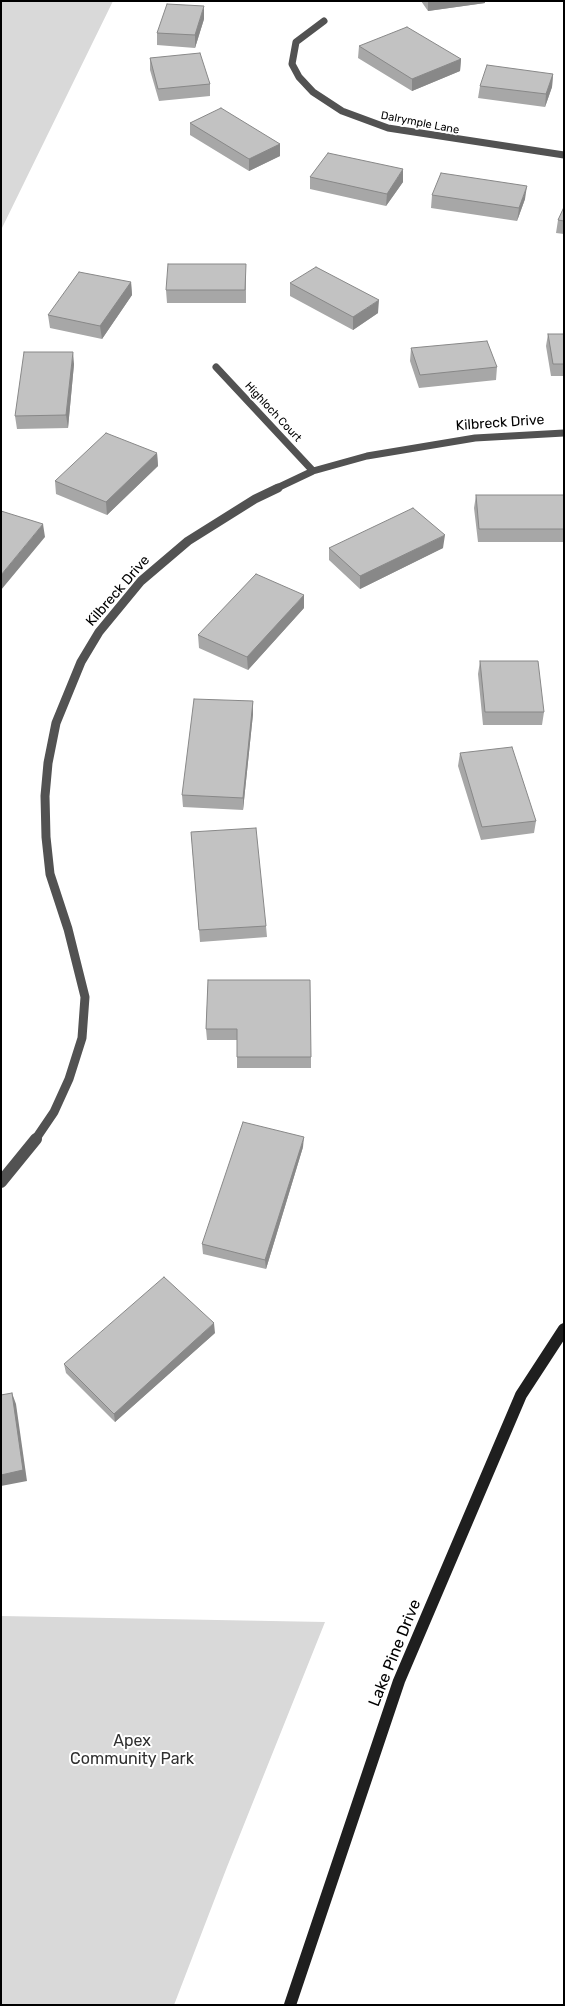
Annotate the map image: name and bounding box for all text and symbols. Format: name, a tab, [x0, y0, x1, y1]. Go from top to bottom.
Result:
street label: Dalrymple Lane	[380, 109, 460, 137]
street label: Highloch Court	[242, 379, 304, 445]
street label: Kilbreck Drive	[455, 412, 545, 434]
street label: Kilbreck Drive	[83, 552, 153, 630]
street label: Lake Pine Drive	[365, 1597, 425, 1709]
park label: Apex Community Park	[70, 1731, 194, 1769]

